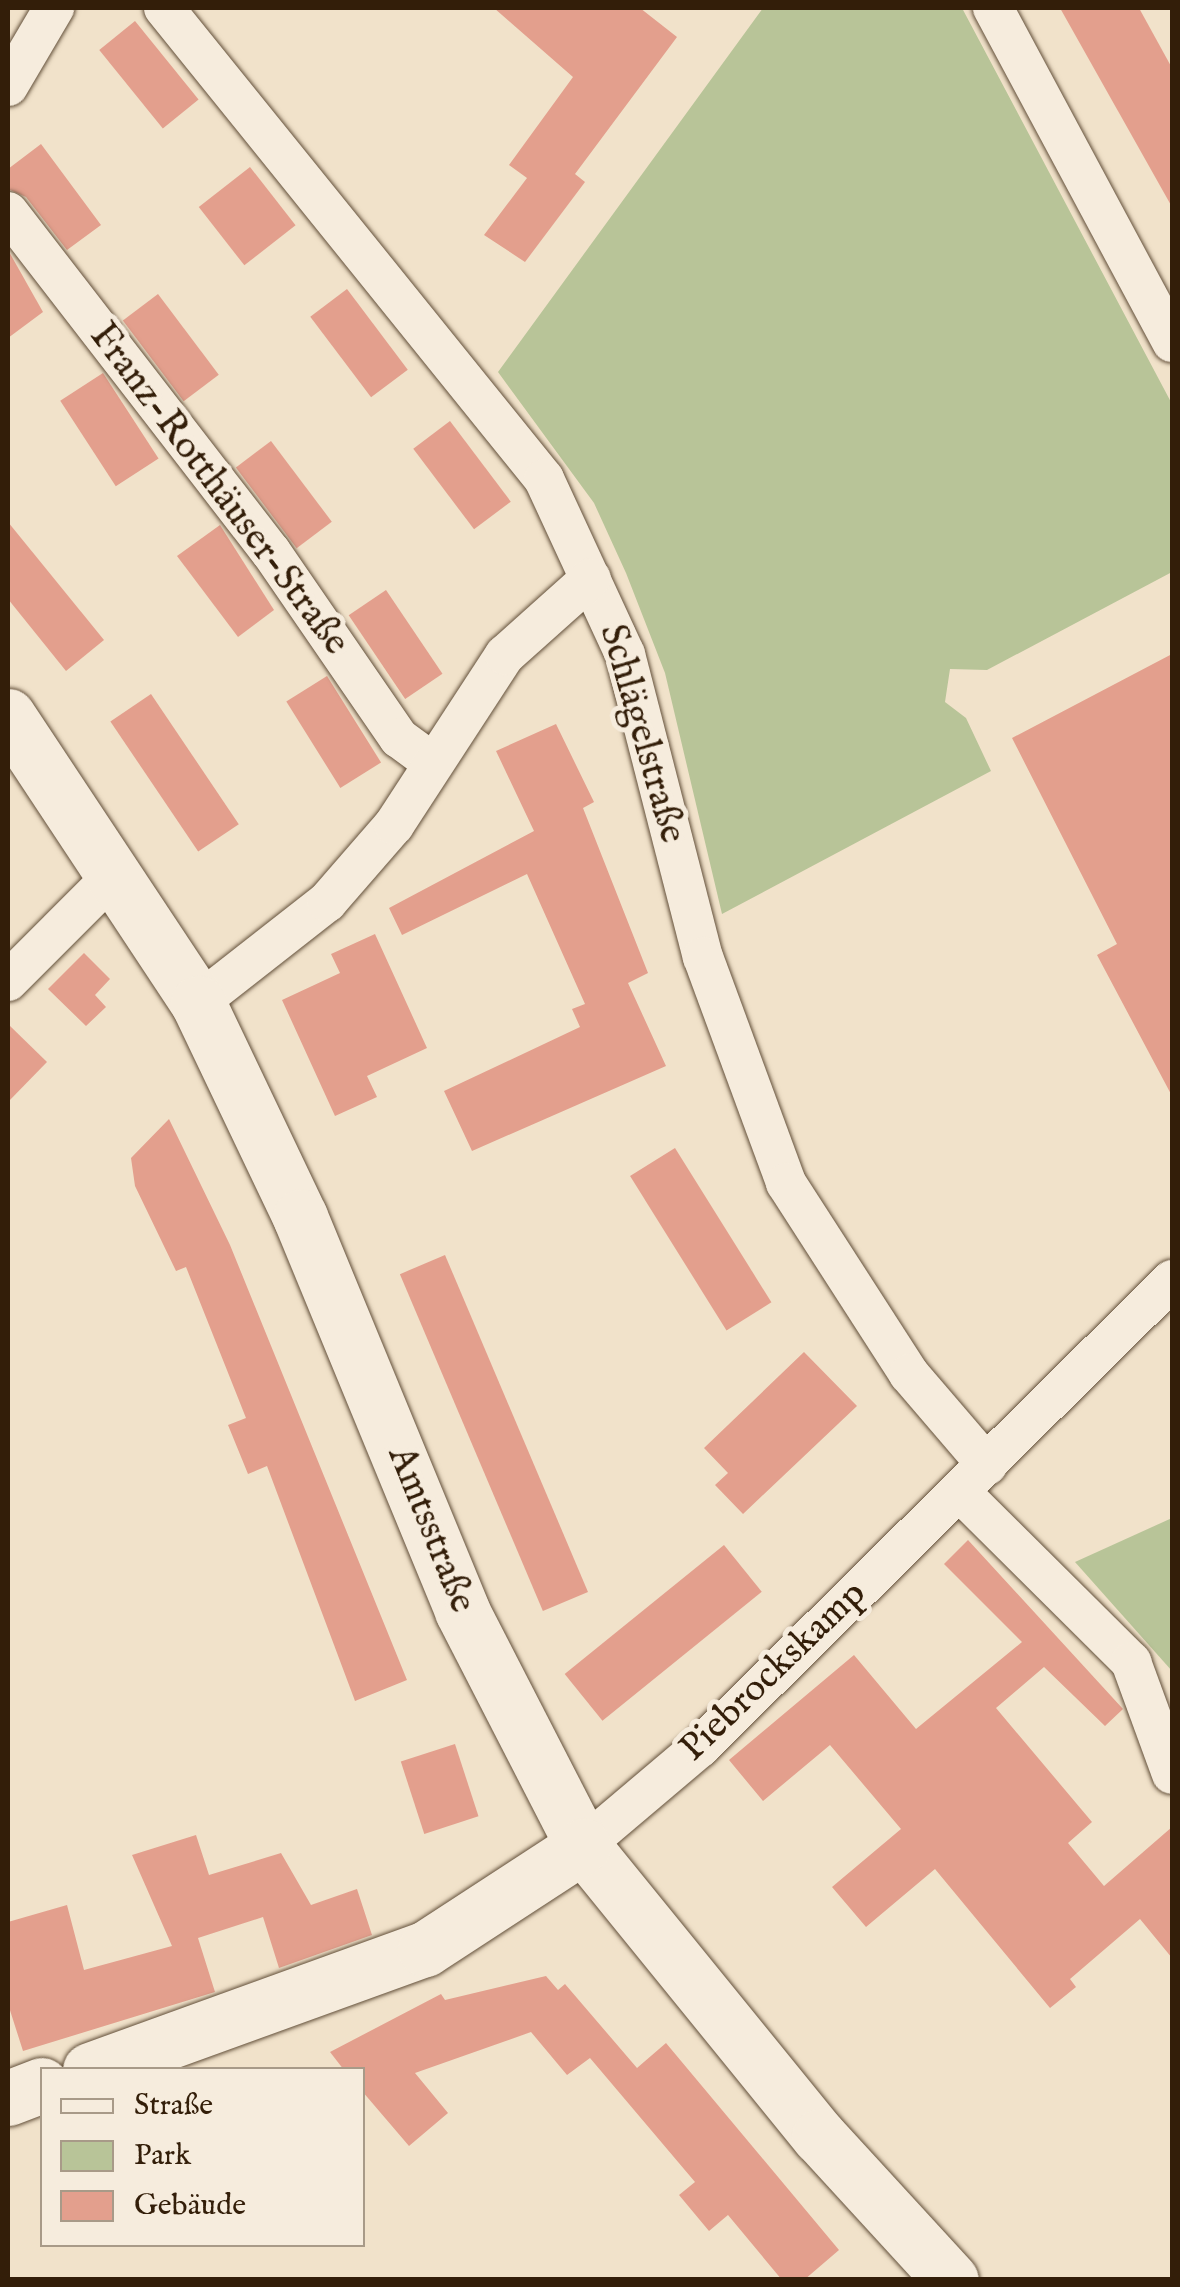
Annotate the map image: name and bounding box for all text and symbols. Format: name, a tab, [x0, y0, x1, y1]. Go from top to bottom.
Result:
street label: Franz-Rotthäuser-Straße	[78, 315, 358, 665]
street label: Schlägelstraße	[588, 620, 694, 848]
street label: Amtsstraße	[376, 1440, 484, 1620]
street label: Piebrockskamp	[672, 1572, 876, 1772]
legend	[40, 2067, 365, 2247]
text: Straße	[134, 2087, 213, 2125]
text: Park	[134, 2137, 191, 2175]
text: Gebäude	[134, 2187, 246, 2225]

